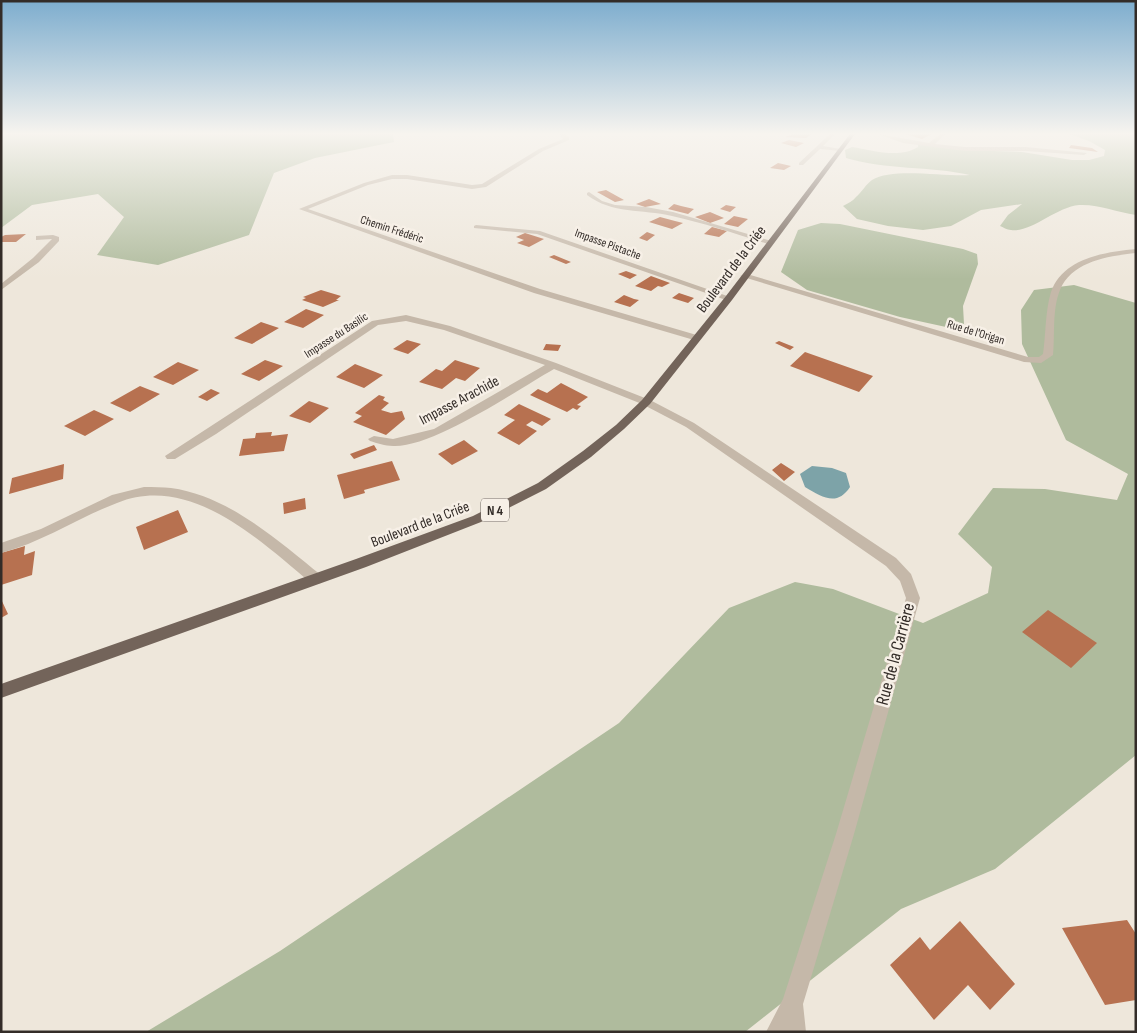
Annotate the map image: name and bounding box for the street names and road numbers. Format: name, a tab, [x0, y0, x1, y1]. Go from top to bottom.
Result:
street label: Chemin Frédéric	[358, 212, 426, 247]
street label: Boulevard de la Criée	[693, 222, 770, 317]
street label: Impasse Pistache	[573, 226, 643, 263]
street label: Impasse du Basilic	[302, 309, 371, 362]
street label: Rue de l'Origan	[945, 317, 1006, 348]
street label: Impasse Arachide	[416, 371, 502, 429]
street label: Boulevard de la Criée	[368, 497, 472, 552]
road number: N 4	[481, 498, 509, 522]
street label: Rue de la Carrière	[872, 601, 919, 708]

